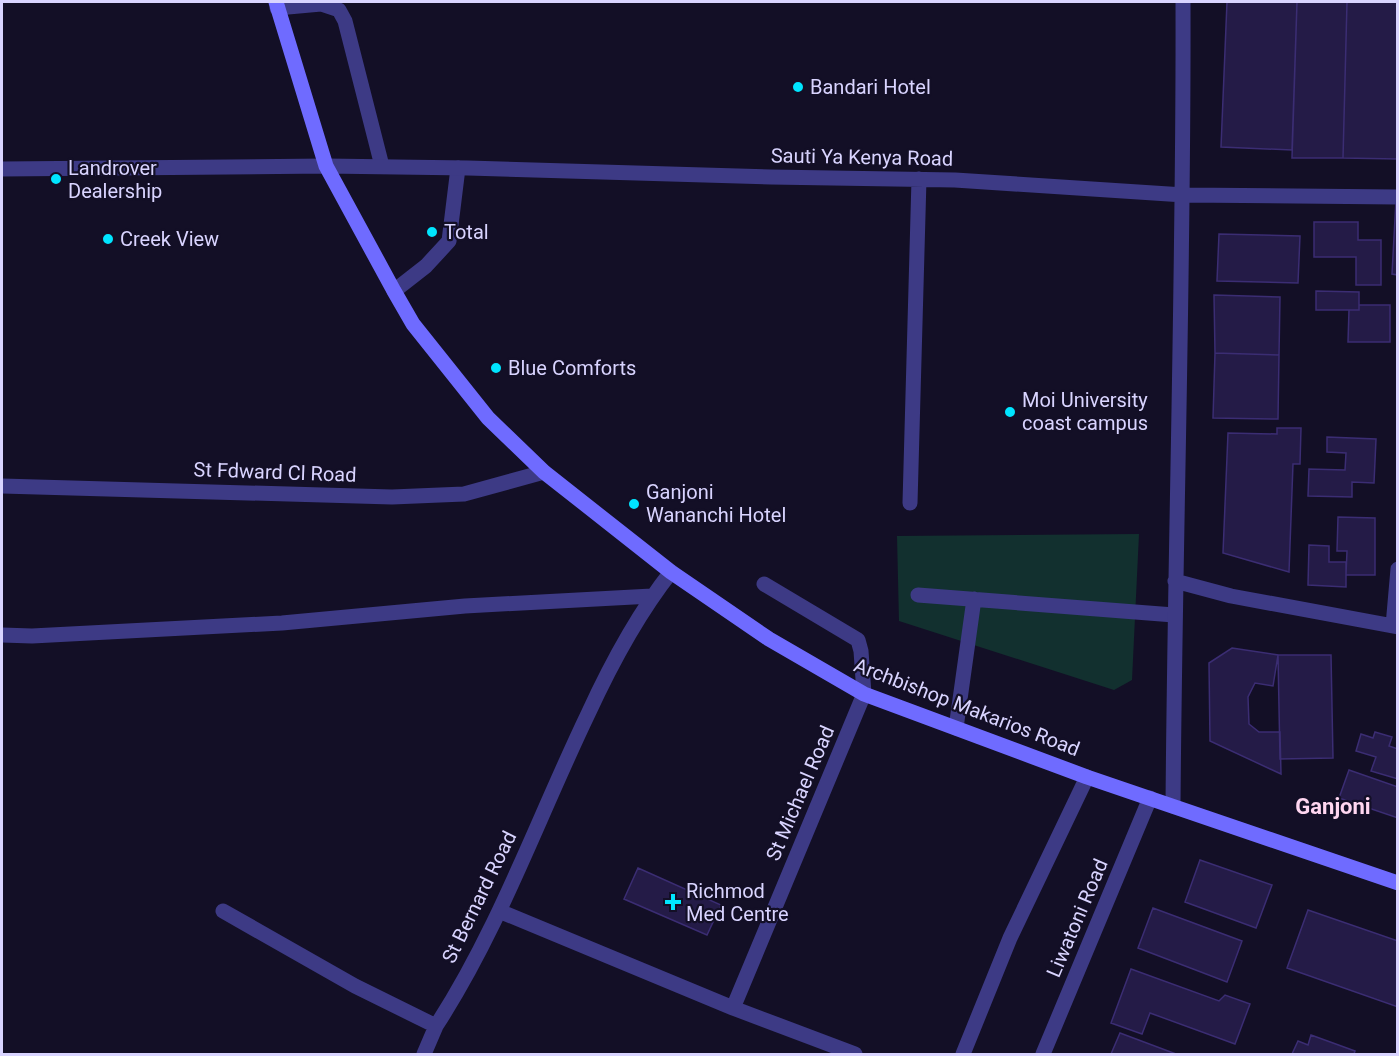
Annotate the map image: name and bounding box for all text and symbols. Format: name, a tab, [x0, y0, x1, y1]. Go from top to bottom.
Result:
place label: Bandari Hotel	[810, 75, 931, 99]
marker: Bandari Hotel	[791, 80, 805, 94]
street label: Sauti Ya Kenya Road	[771, 143, 953, 171]
place label: Landrover Dealership	[68, 156, 162, 203]
marker: Landrover Dealership	[49, 172, 63, 186]
place label: Total	[444, 220, 489, 244]
marker: Total	[425, 225, 439, 239]
place label: Creek View	[120, 227, 219, 251]
marker: Creek View	[101, 232, 115, 246]
place label: Blue Comforts	[508, 356, 636, 380]
marker: Blue Comforts	[489, 361, 503, 375]
place label: Moi University coast campus	[1022, 388, 1148, 435]
marker: Moi University coast campus	[1003, 405, 1017, 419]
street label: St Fdward Cl Road	[193, 457, 357, 487]
place label: Ganjoni Wananchi Hotel	[646, 480, 786, 527]
marker: Ganjoni Wananchi Hotel	[627, 497, 641, 511]
street label: Archbishop Makarios Road	[851, 653, 1083, 761]
street label: St Michael Road	[761, 722, 839, 864]
district label: Ganjoni	[1295, 794, 1371, 819]
street label: St Bernard Road	[437, 827, 521, 967]
street label: Liwatoni Road	[1041, 855, 1113, 981]
place label: Richmod Med Centre	[686, 879, 789, 926]
marker: Richmod Med Centre	[664, 893, 682, 911]

